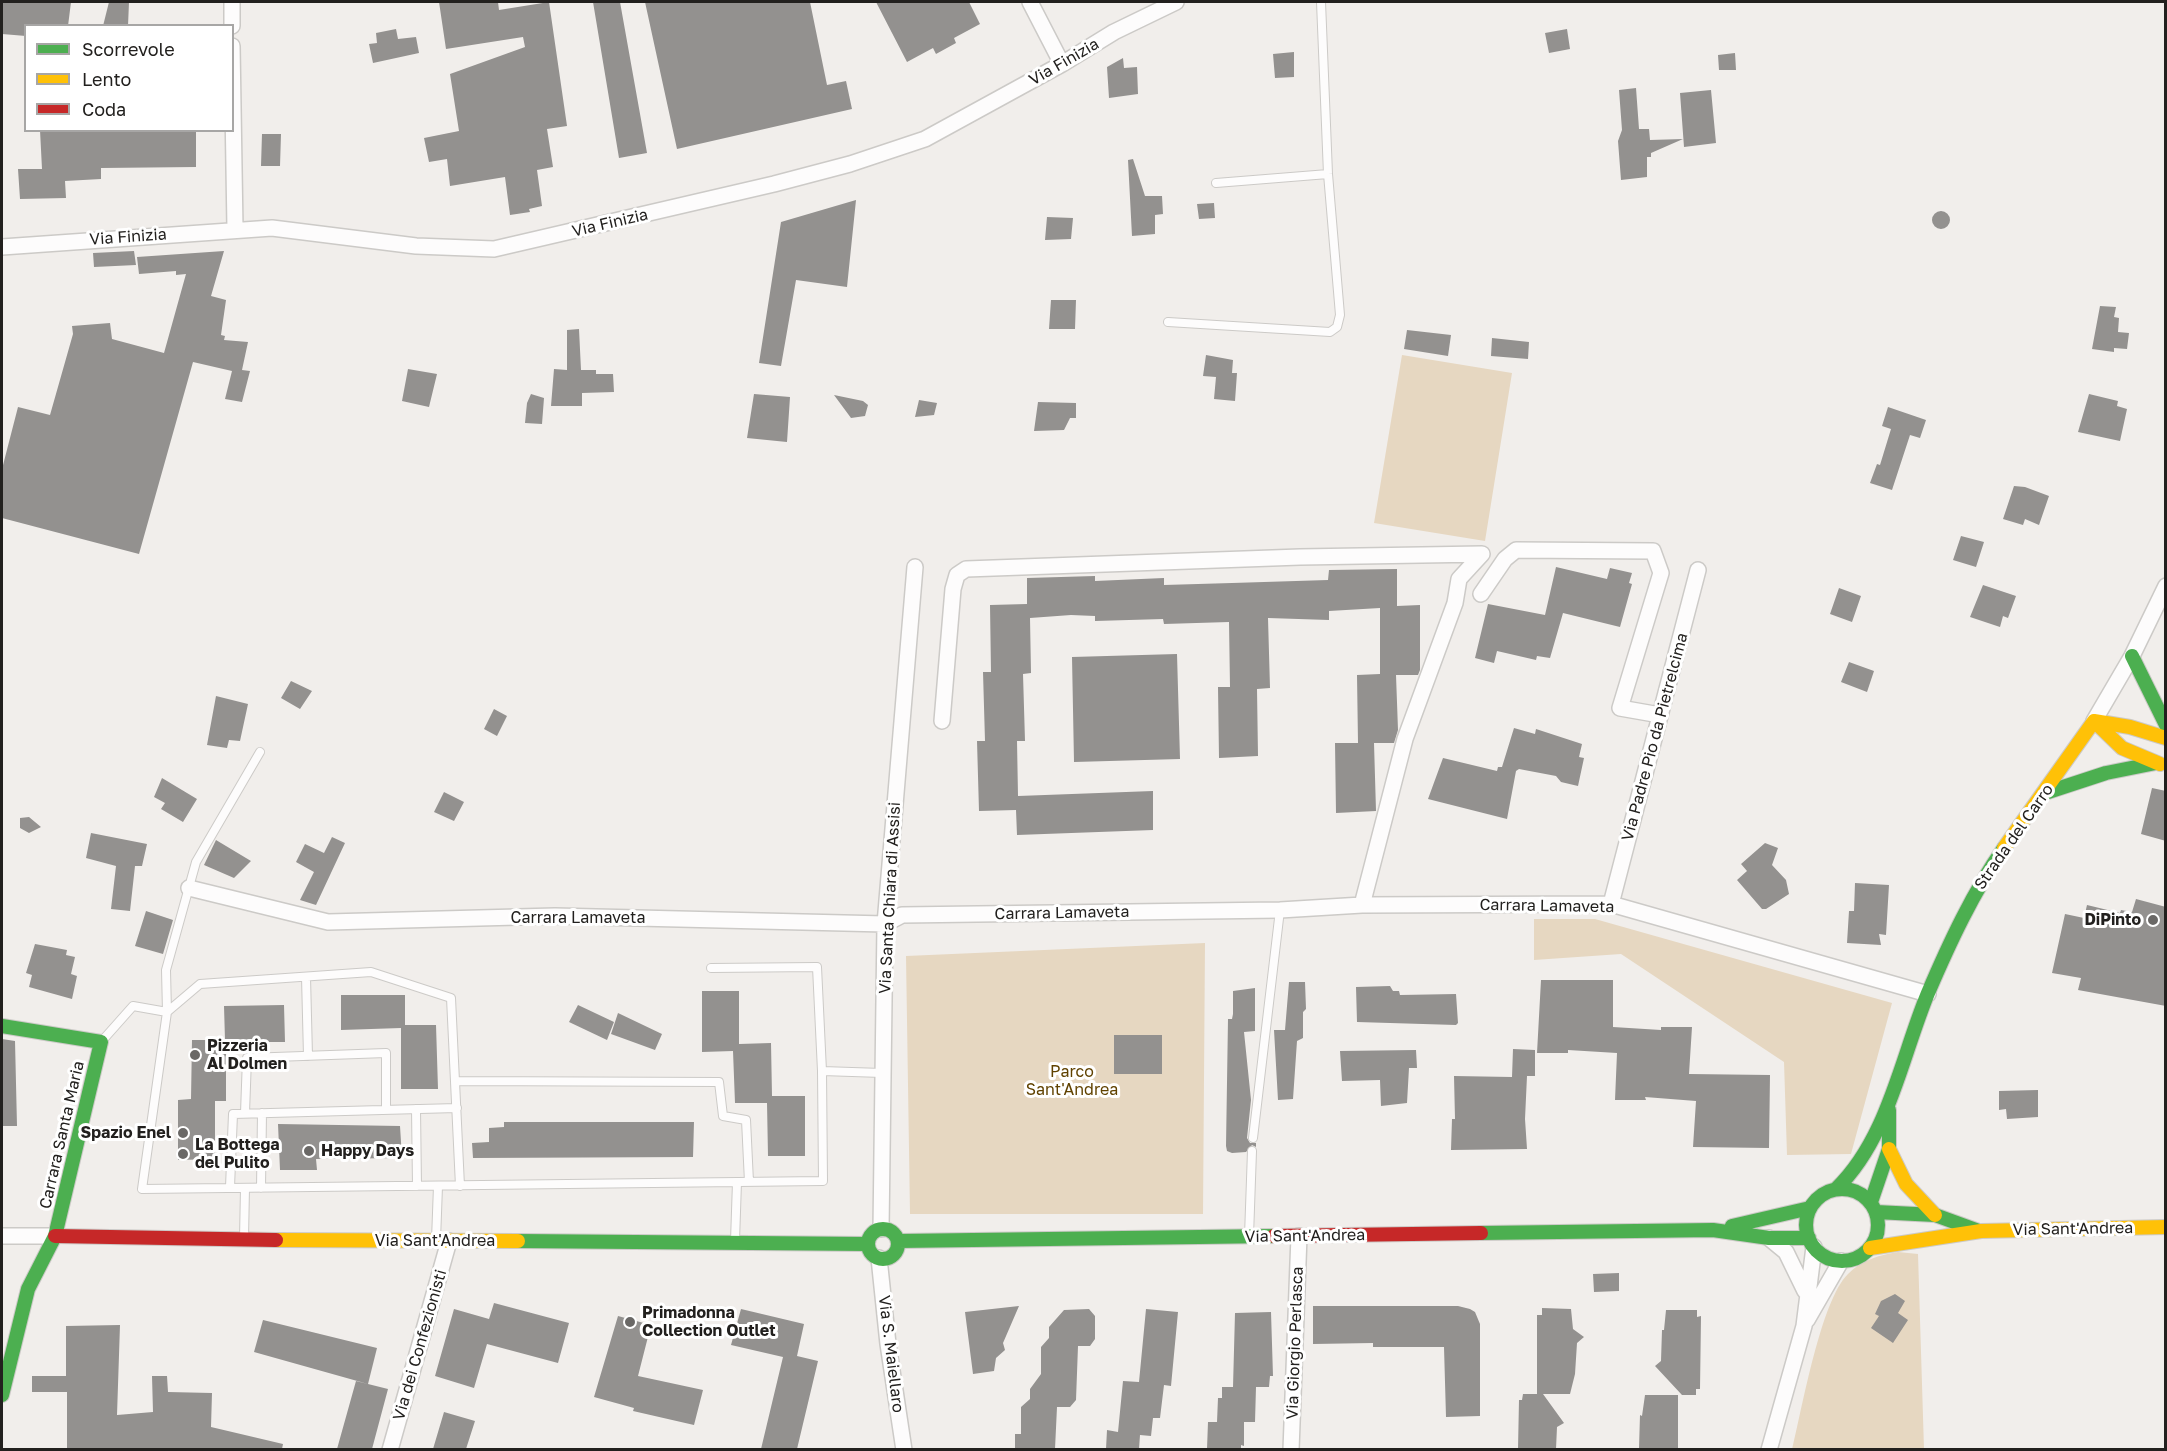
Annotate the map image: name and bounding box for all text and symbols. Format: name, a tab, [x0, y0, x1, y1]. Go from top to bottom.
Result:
legend	[24, 24, 234, 132]
street label: Via Finizia	[1026, 34, 1102, 90]
text: Scorrevole	[82, 38, 175, 60]
text: Lento	[82, 68, 131, 90]
text: Coda	[82, 98, 126, 120]
street label: Via Finizia	[570, 205, 650, 241]
street label: Via Finizia	[89, 225, 167, 249]
street label: Via Padre Pio da Pietrelcima	[1618, 631, 1692, 843]
street label: Strada del Carro	[1970, 781, 2058, 893]
street label: Via Santa Chiara di Assisi	[875, 801, 905, 995]
street label: Carrara Lamaveta	[1479, 895, 1615, 917]
street label: Carrara Lamaveta	[994, 902, 1130, 924]
street label: Carrara Lamaveta	[511, 908, 645, 928]
place label: DiPinto	[2084, 910, 2141, 930]
marker: DiPinto	[2146, 913, 2160, 927]
place label: Pizzeria Al Dolmen	[207, 1036, 287, 1074]
marker: Pizzeria Al Dolmen	[188, 1048, 202, 1062]
street label: Carrara Santa Maria	[36, 1059, 88, 1211]
park label: Parco Sant'Andrea	[1026, 1062, 1118, 1100]
place label: Spazio Enel	[81, 1123, 171, 1143]
marker: Spazio Enel	[176, 1126, 190, 1140]
place label: La Bottega del Pulito	[195, 1135, 280, 1173]
place label: Happy Days	[321, 1141, 414, 1161]
marker: Happy Days	[302, 1144, 316, 1158]
marker: La Bottega del Pulito	[176, 1147, 190, 1161]
street label: Via Sant'Andrea	[2013, 1218, 2133, 1240]
street label: Via Sant'Andrea	[1245, 1225, 1365, 1247]
street label: Via Sant'Andrea	[375, 1231, 495, 1251]
street label: Via Giorgio Perlasca	[1283, 1266, 1307, 1420]
street label: Via dei Confezionisti	[389, 1267, 451, 1423]
street label: Via S. Maiellaro	[874, 1294, 908, 1414]
place label: Primadonna Collection Outlet	[642, 1303, 776, 1341]
marker: Primadonna Collection Outlet	[623, 1315, 637, 1329]

